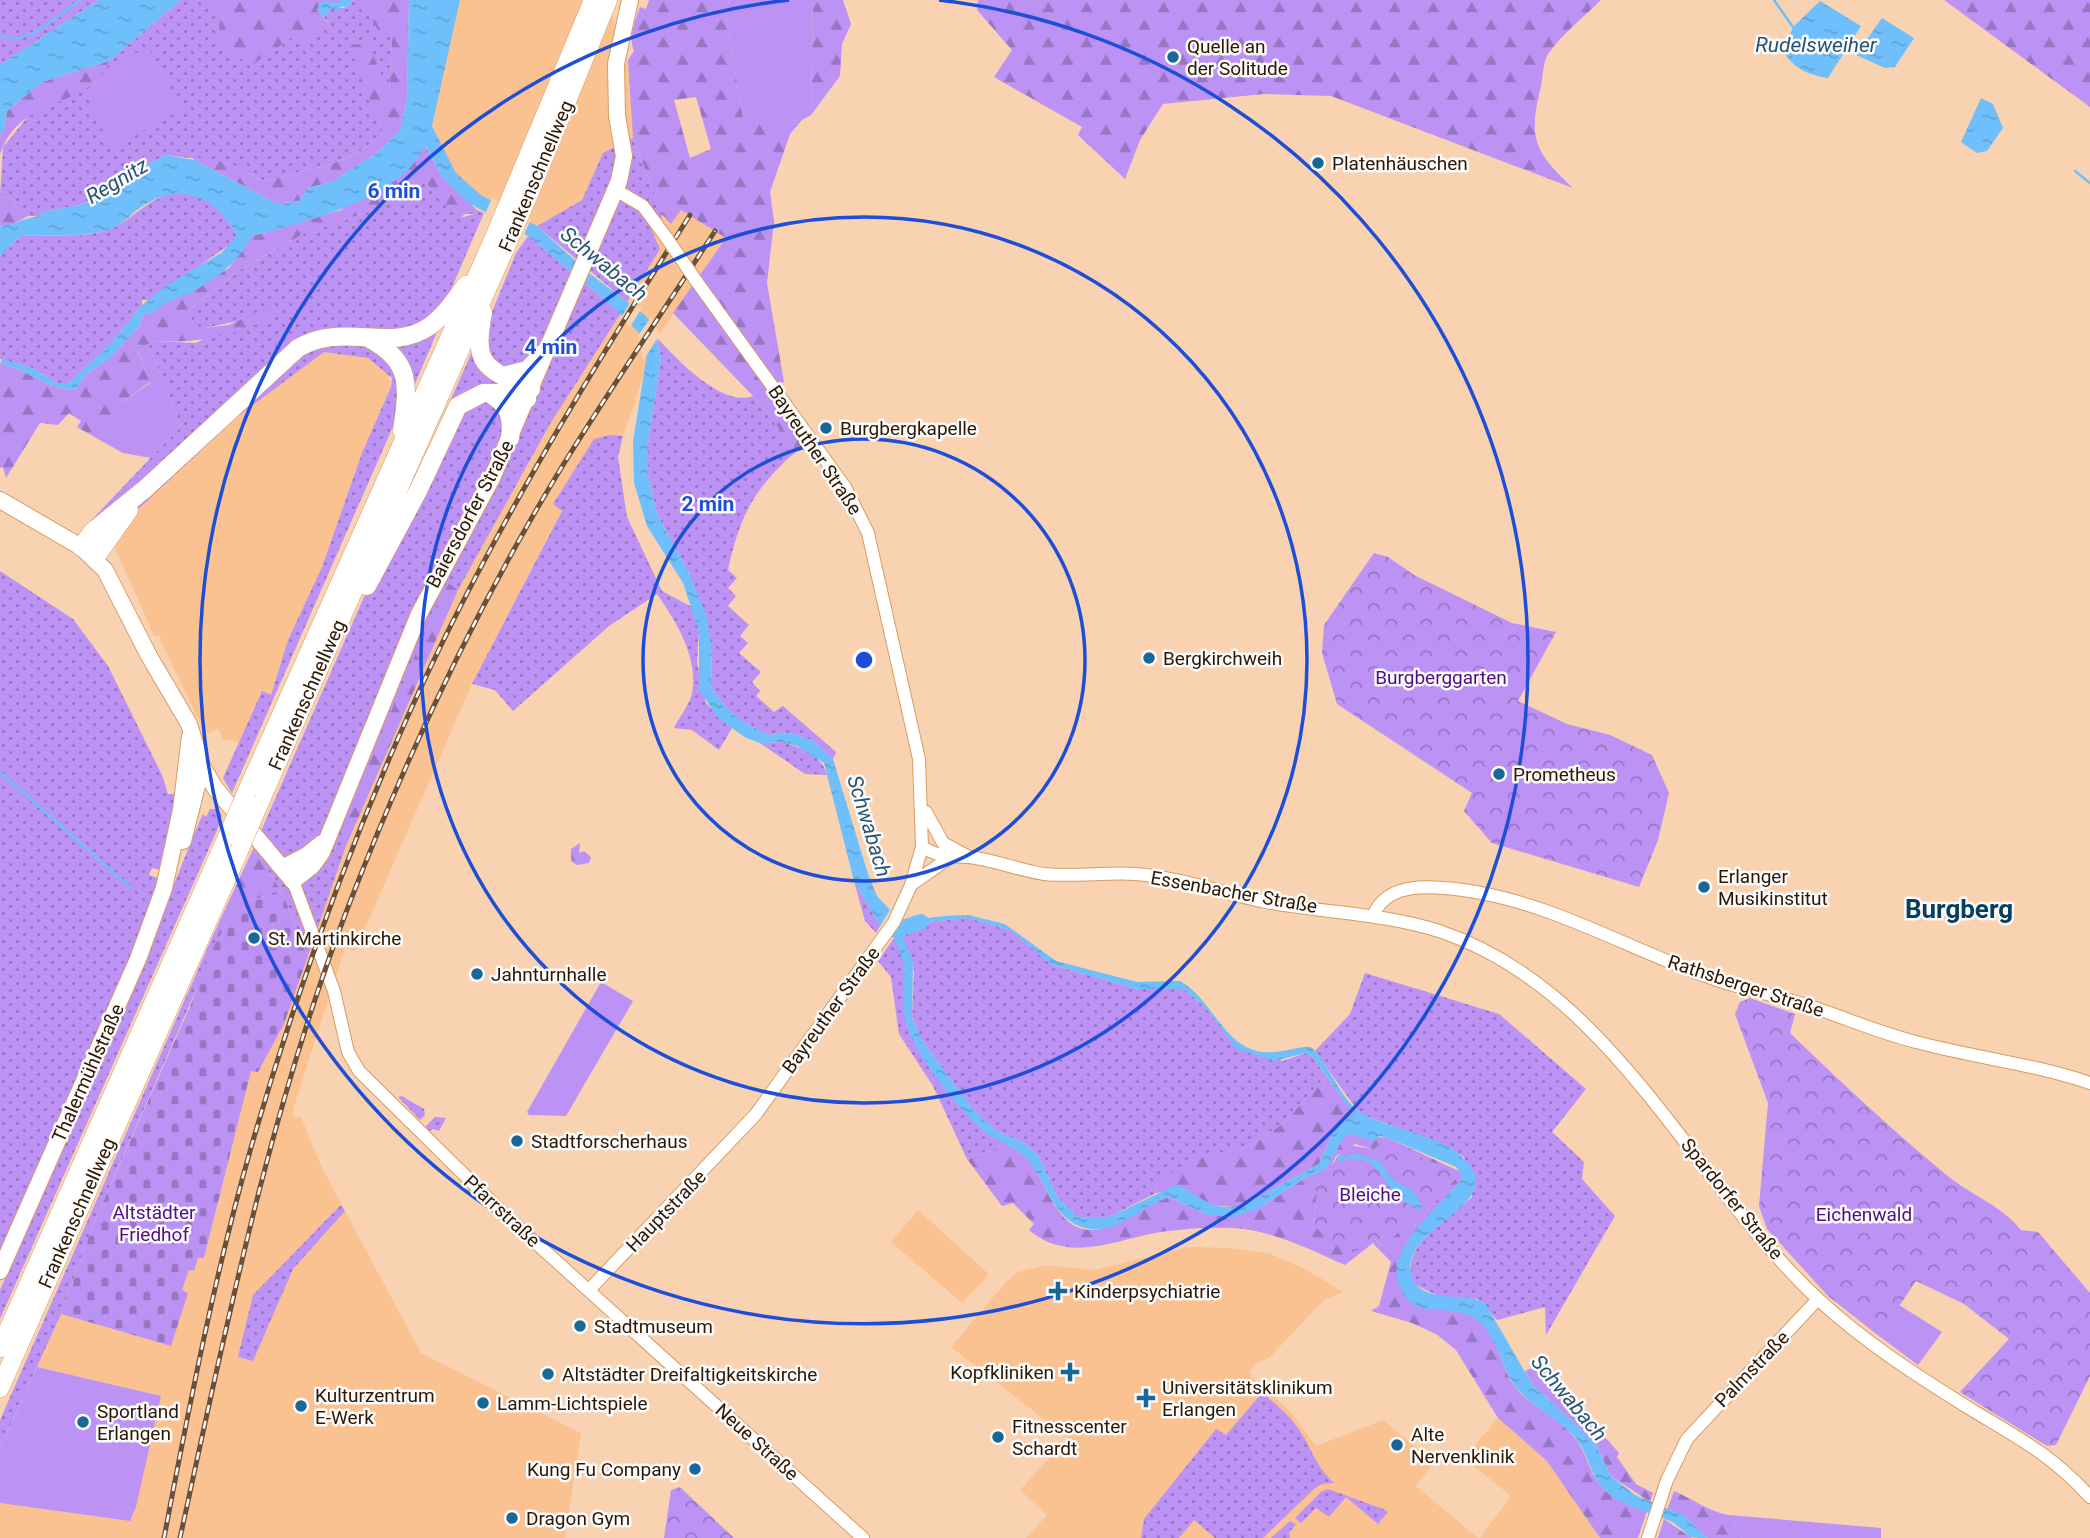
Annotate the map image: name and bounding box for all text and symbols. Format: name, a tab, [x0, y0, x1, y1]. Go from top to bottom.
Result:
water label: Rudelsweiher	[1755, 33, 1878, 57]
place label: Quelle an der Solitude	[1187, 35, 1288, 80]
marker: Quelle an der Solitude	[1165, 49, 1181, 65]
street label: Frankenschnellweg	[494, 97, 578, 255]
place label: Platenhäuschen	[1332, 152, 1468, 175]
water label: Regnitz	[82, 153, 152, 209]
marker: Platenhäuschen	[1310, 155, 1326, 171]
text: 6 min	[368, 179, 420, 203]
water label: Schwabach	[556, 222, 652, 306]
text: 4 min	[525, 335, 577, 359]
street label: Bayreuther Straße	[763, 381, 867, 519]
place label: Burgbergkapelle	[840, 417, 977, 440]
marker: Burgbergkapelle	[818, 420, 834, 436]
street label: Baiersdorfer Straße	[421, 436, 519, 592]
text: 2 min	[682, 492, 734, 516]
street label: Frankenschnellweg	[264, 616, 350, 774]
place label: Bergkirchweih	[1163, 647, 1282, 670]
centre of rings	[852, 648, 876, 672]
marker: Bergkirchweih	[1141, 650, 1157, 666]
park label: Burgberggarten	[1375, 666, 1507, 689]
place label: Prometheus	[1513, 763, 1616, 786]
marker: Prometheus	[1491, 766, 1507, 782]
water label: Schwabach	[842, 772, 896, 880]
place label: Erlanger Musikinstitut	[1718, 865, 1828, 910]
street label: Essenbacher Straße	[1149, 866, 1319, 918]
marker: Erlanger Musikinstitut	[1696, 879, 1712, 895]
district label: Burgberg	[1905, 894, 2013, 924]
place label: St. Martinkirche	[268, 927, 401, 950]
marker: St. Martinkirche	[246, 930, 262, 946]
street label: Bayreuther Straße	[777, 942, 885, 1078]
street label: Rathsberger Straße	[1665, 950, 1827, 1022]
place label: Jahnturnhalle	[491, 963, 607, 986]
marker: Jahnturnhalle	[469, 966, 485, 982]
street label: Thalermühlstraße	[47, 1000, 129, 1146]
place label: Stadtforscherhaus	[531, 1130, 687, 1153]
marker: Stadtforscherhaus	[509, 1133, 525, 1149]
street label: Frankenschnellweg	[34, 1134, 120, 1292]
street label: Spardorfer Straße	[1676, 1134, 1788, 1264]
street label: Hauptstraße	[621, 1165, 711, 1257]
street label: Pfarrstraße	[459, 1170, 545, 1252]
park label: Bleiche	[1339, 1183, 1401, 1206]
park label: Altstädter Friedhof	[112, 1201, 196, 1246]
park label: Eichenwald	[1816, 1203, 1912, 1226]
place label: Kinderpsychiatrie	[1074, 1280, 1220, 1303]
marker: Kinderpsychiatrie	[1048, 1281, 1068, 1301]
place label: Stadtmuseum	[594, 1315, 713, 1338]
marker: Stadtmuseum	[572, 1318, 588, 1334]
street label: Palmstraße	[1710, 1326, 1794, 1412]
water label: Schwabach	[1526, 1350, 1612, 1446]
place label: Kopfkliniken	[950, 1361, 1054, 1384]
marker: Kopfkliniken	[1060, 1362, 1080, 1382]
place label: Altstädter Dreifaltigkeitskirche	[562, 1363, 817, 1386]
marker: Altstädter Dreifaltigkeitskirche	[540, 1366, 556, 1382]
place label: Universitätsklinikum Erlangen	[1162, 1376, 1333, 1421]
place label: Kulturzentrum E-Werk	[315, 1384, 435, 1429]
marker: Universitätsklinikum Erlangen	[1136, 1388, 1156, 1408]
place label: Lamm-Lichtspiele	[497, 1392, 648, 1415]
marker: Lamm-Lichtspiele	[475, 1395, 491, 1411]
marker: Kulturzentrum E-Werk	[293, 1398, 309, 1414]
street label: Neue Straße	[711, 1399, 803, 1485]
place label: Sportland Erlangen	[97, 1400, 179, 1445]
marker: Sportland Erlangen	[75, 1414, 91, 1430]
place label: Fitnesscenter Schardt	[1012, 1415, 1127, 1460]
place label: Alte Nervenklinik	[1411, 1423, 1515, 1468]
marker: Fitnesscenter Schardt	[990, 1429, 1006, 1445]
marker: Alte Nervenklinik	[1389, 1437, 1405, 1453]
place label: Kung Fu Company	[527, 1458, 681, 1481]
marker: Kung Fu Company	[687, 1461, 703, 1477]
place label: Dragon Gym	[526, 1507, 630, 1530]
marker: Dragon Gym	[504, 1510, 520, 1526]

